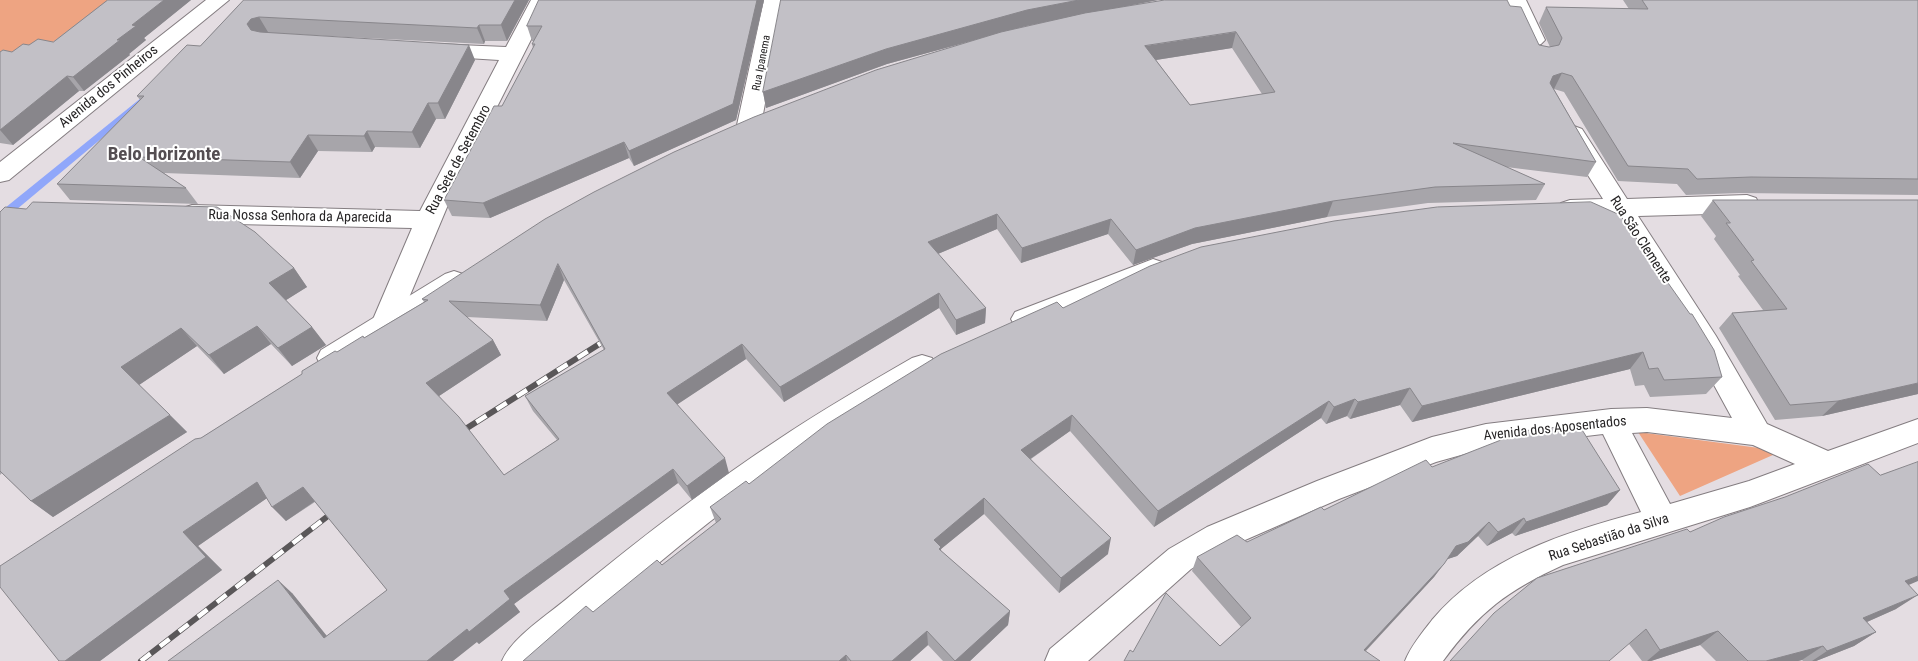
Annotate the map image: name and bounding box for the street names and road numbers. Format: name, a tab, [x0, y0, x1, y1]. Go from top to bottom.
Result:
street label: Rua Ipanema	[750, 34, 774, 92]
street label: Avenida dos Pinheiros	[56, 42, 162, 132]
street label: Rua Sete de Setembro	[423, 102, 495, 218]
street label: Rua São Clemente	[1606, 193, 1674, 287]
street label: Rua Nossa Senhora da Aparecida	[208, 207, 392, 227]
street label: Avenida dos Aposentados	[1483, 413, 1627, 445]
street label: Rua Sebastião da Silva	[1547, 511, 1671, 565]

